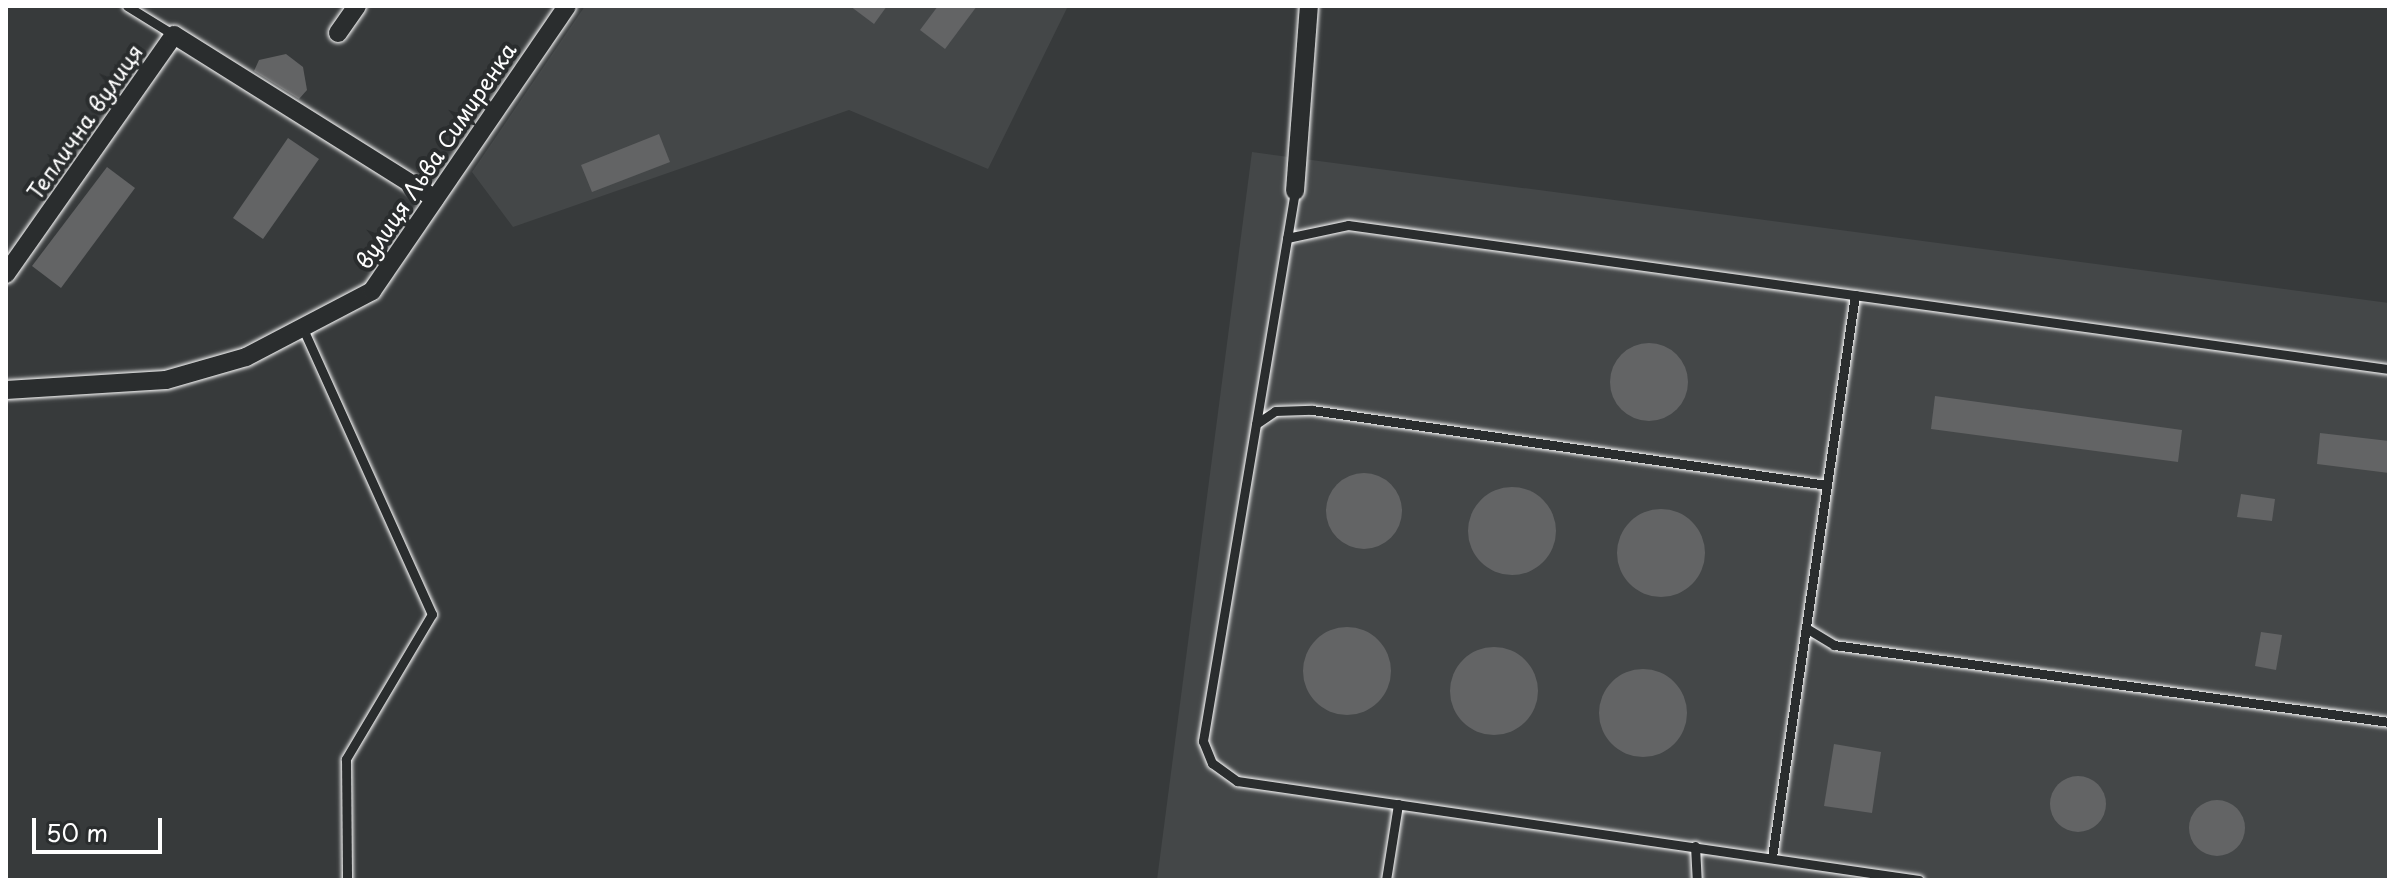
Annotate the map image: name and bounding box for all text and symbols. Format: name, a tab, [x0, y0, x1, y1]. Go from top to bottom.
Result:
street label: вулиця Льва Симиренка	[349, 37, 521, 273]
street label: Теплична вулиця	[20, 38, 148, 204]
scale bar	[36, 802, 166, 852]
text: 50 m	[46, 814, 108, 850]

